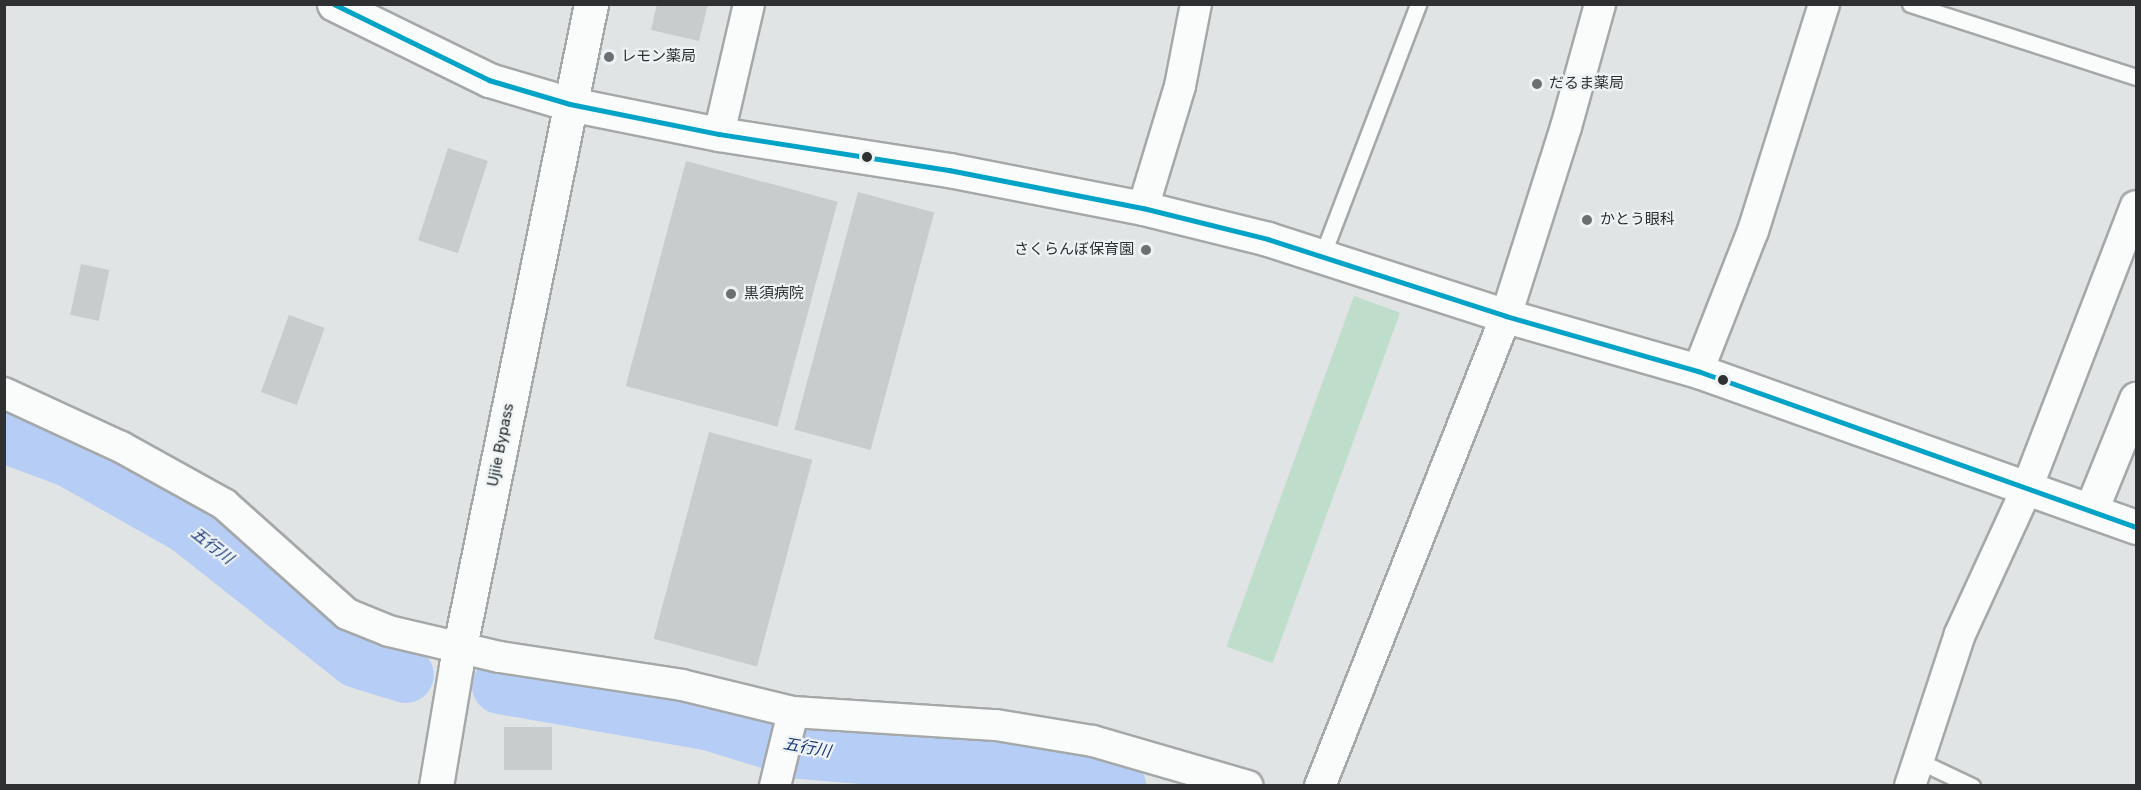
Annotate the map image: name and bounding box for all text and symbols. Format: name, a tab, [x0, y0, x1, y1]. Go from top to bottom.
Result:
place label: レモン薬局	[621, 48, 696, 66]
marker: レモン薬局	[602, 50, 616, 64]
place label: だるま薬局	[1549, 75, 1624, 93]
marker: だるま薬局	[1530, 77, 1544, 91]
unlabelled marker	[861, 151, 873, 163]
marker: かとう眼科	[1578, 211, 1596, 229]
place label: かとう眼科	[1600, 211, 1675, 229]
place label: さくらんぼ保育園	[1014, 241, 1134, 259]
marker: さくらんぼ保育園	[1139, 243, 1153, 257]
marker: 黒須病院	[722, 285, 740, 303]
place label: 黒須病院	[744, 285, 804, 303]
unlabelled marker	[1717, 374, 1729, 386]
street label: Ujiie Bypass	[484, 402, 518, 488]
water label: 五行川	[187, 524, 237, 568]
water label: 五行川	[782, 734, 832, 762]

